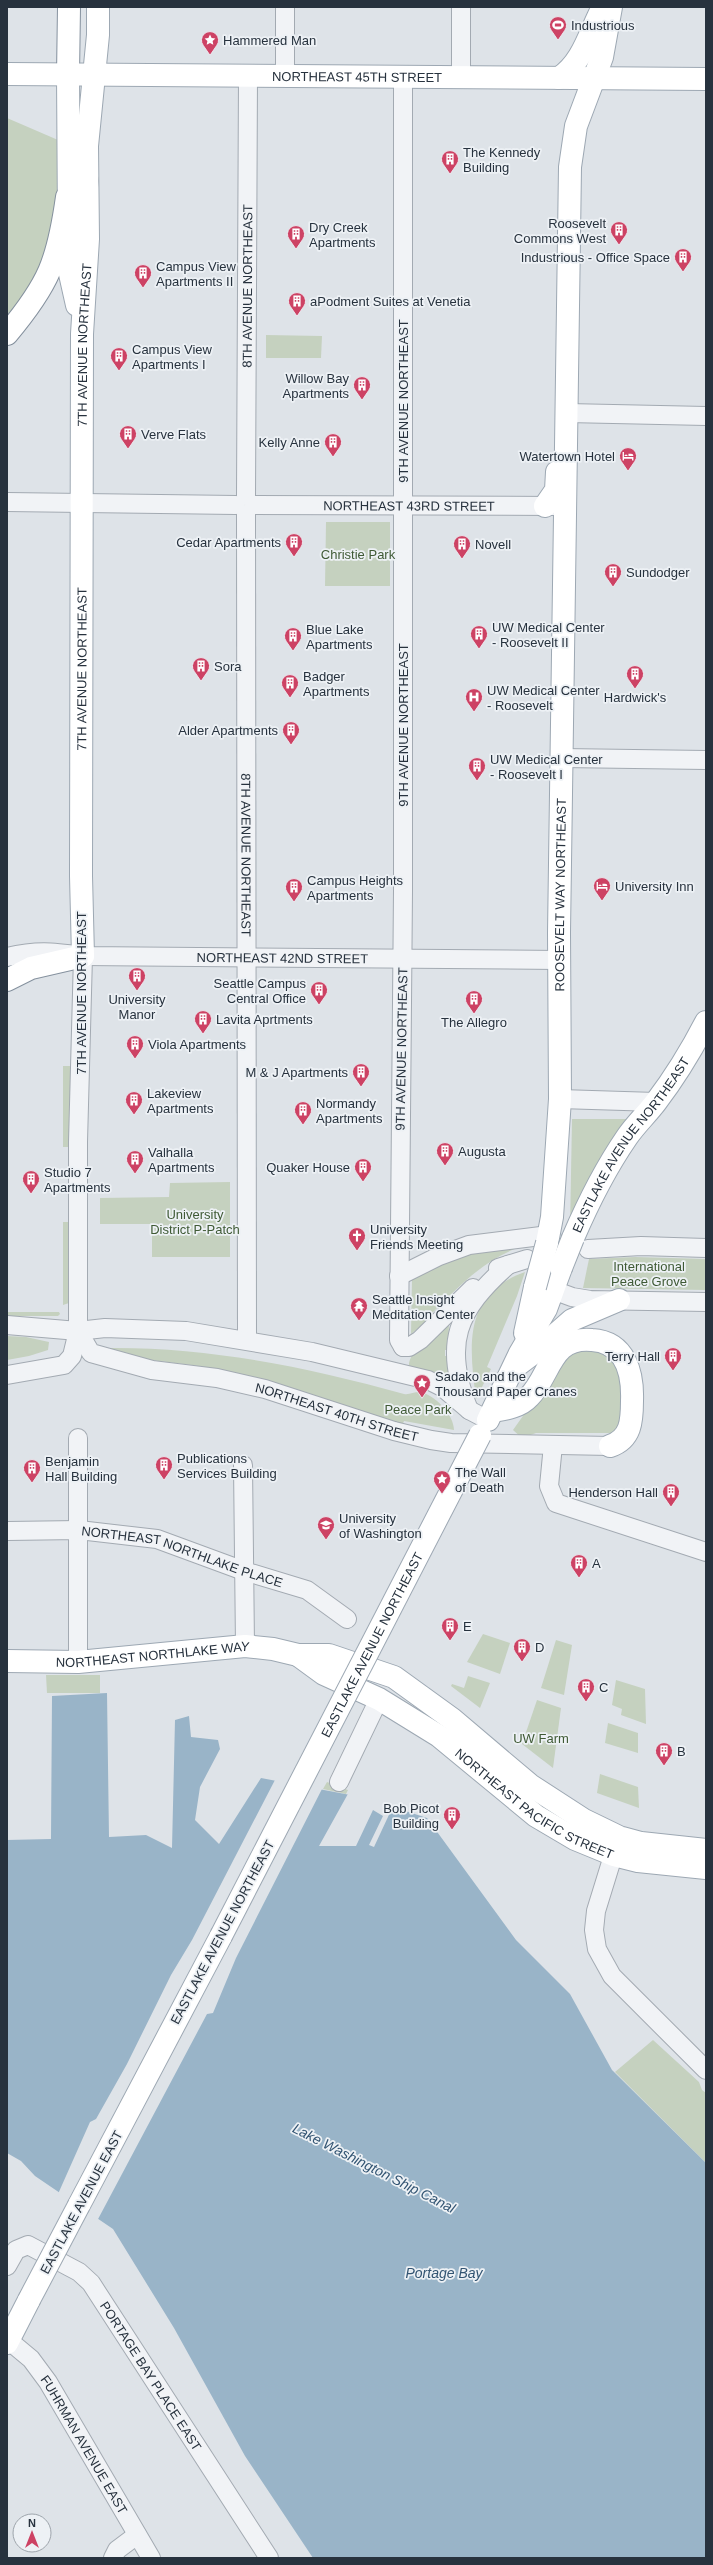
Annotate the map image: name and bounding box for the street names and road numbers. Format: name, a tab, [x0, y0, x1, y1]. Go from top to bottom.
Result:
street label: NORTHEAST 45TH STREET	[272, 69, 442, 85]
street label: 8TH AVENUE NORTHEAST	[240, 204, 255, 368]
street label: 7TH AVENUE NORTHEAST	[75, 263, 94, 427]
street label: 9TH AVENUE NORTHEAST	[396, 319, 411, 483]
street label: NORTHEAST 43RD STREET	[323, 498, 495, 514]
street label: 7TH AVENUE NORTHEAST	[74, 587, 90, 751]
street label: 9TH AVENUE NORTHEAST	[396, 643, 411, 807]
street label: 8TH AVENUE NORTHEAST	[238, 773, 254, 937]
street label: ROOSEVELT WAY NORTHEAST	[552, 798, 569, 992]
street label: 7TH AVENUE NORTHEAST	[74, 911, 89, 1075]
street label: NORTHEAST 42ND STREET	[197, 950, 368, 966]
street label: 9TH AVENUE NORTHEAST	[393, 967, 410, 1131]
street label: EASTLAKE AVENUE NORTHEAST	[569, 1054, 693, 1235]
street label: NORTHEAST 40TH STREET	[254, 1380, 420, 1445]
street label: NORTHEAST NORTHLAKE PLACE	[81, 1523, 285, 1590]
street label: EASTLAKE AVENUE NORTHEAST	[318, 1550, 426, 1740]
street label: NORTHEAST NORTHLAKE WAY	[56, 1639, 251, 1670]
street label: NORTHEAST PACIFIC STREET	[452, 1746, 616, 1862]
street label: EASTLAKE AVENUE NORTHEAST	[167, 1838, 277, 2027]
street label: EASTLAKE AVENUE EAST	[37, 2128, 126, 2276]
street label: PORTAGE BAY PLACE EAST	[97, 2299, 204, 2454]
street label: FUHRMAN AVENUE EAST	[37, 2372, 130, 2517]

